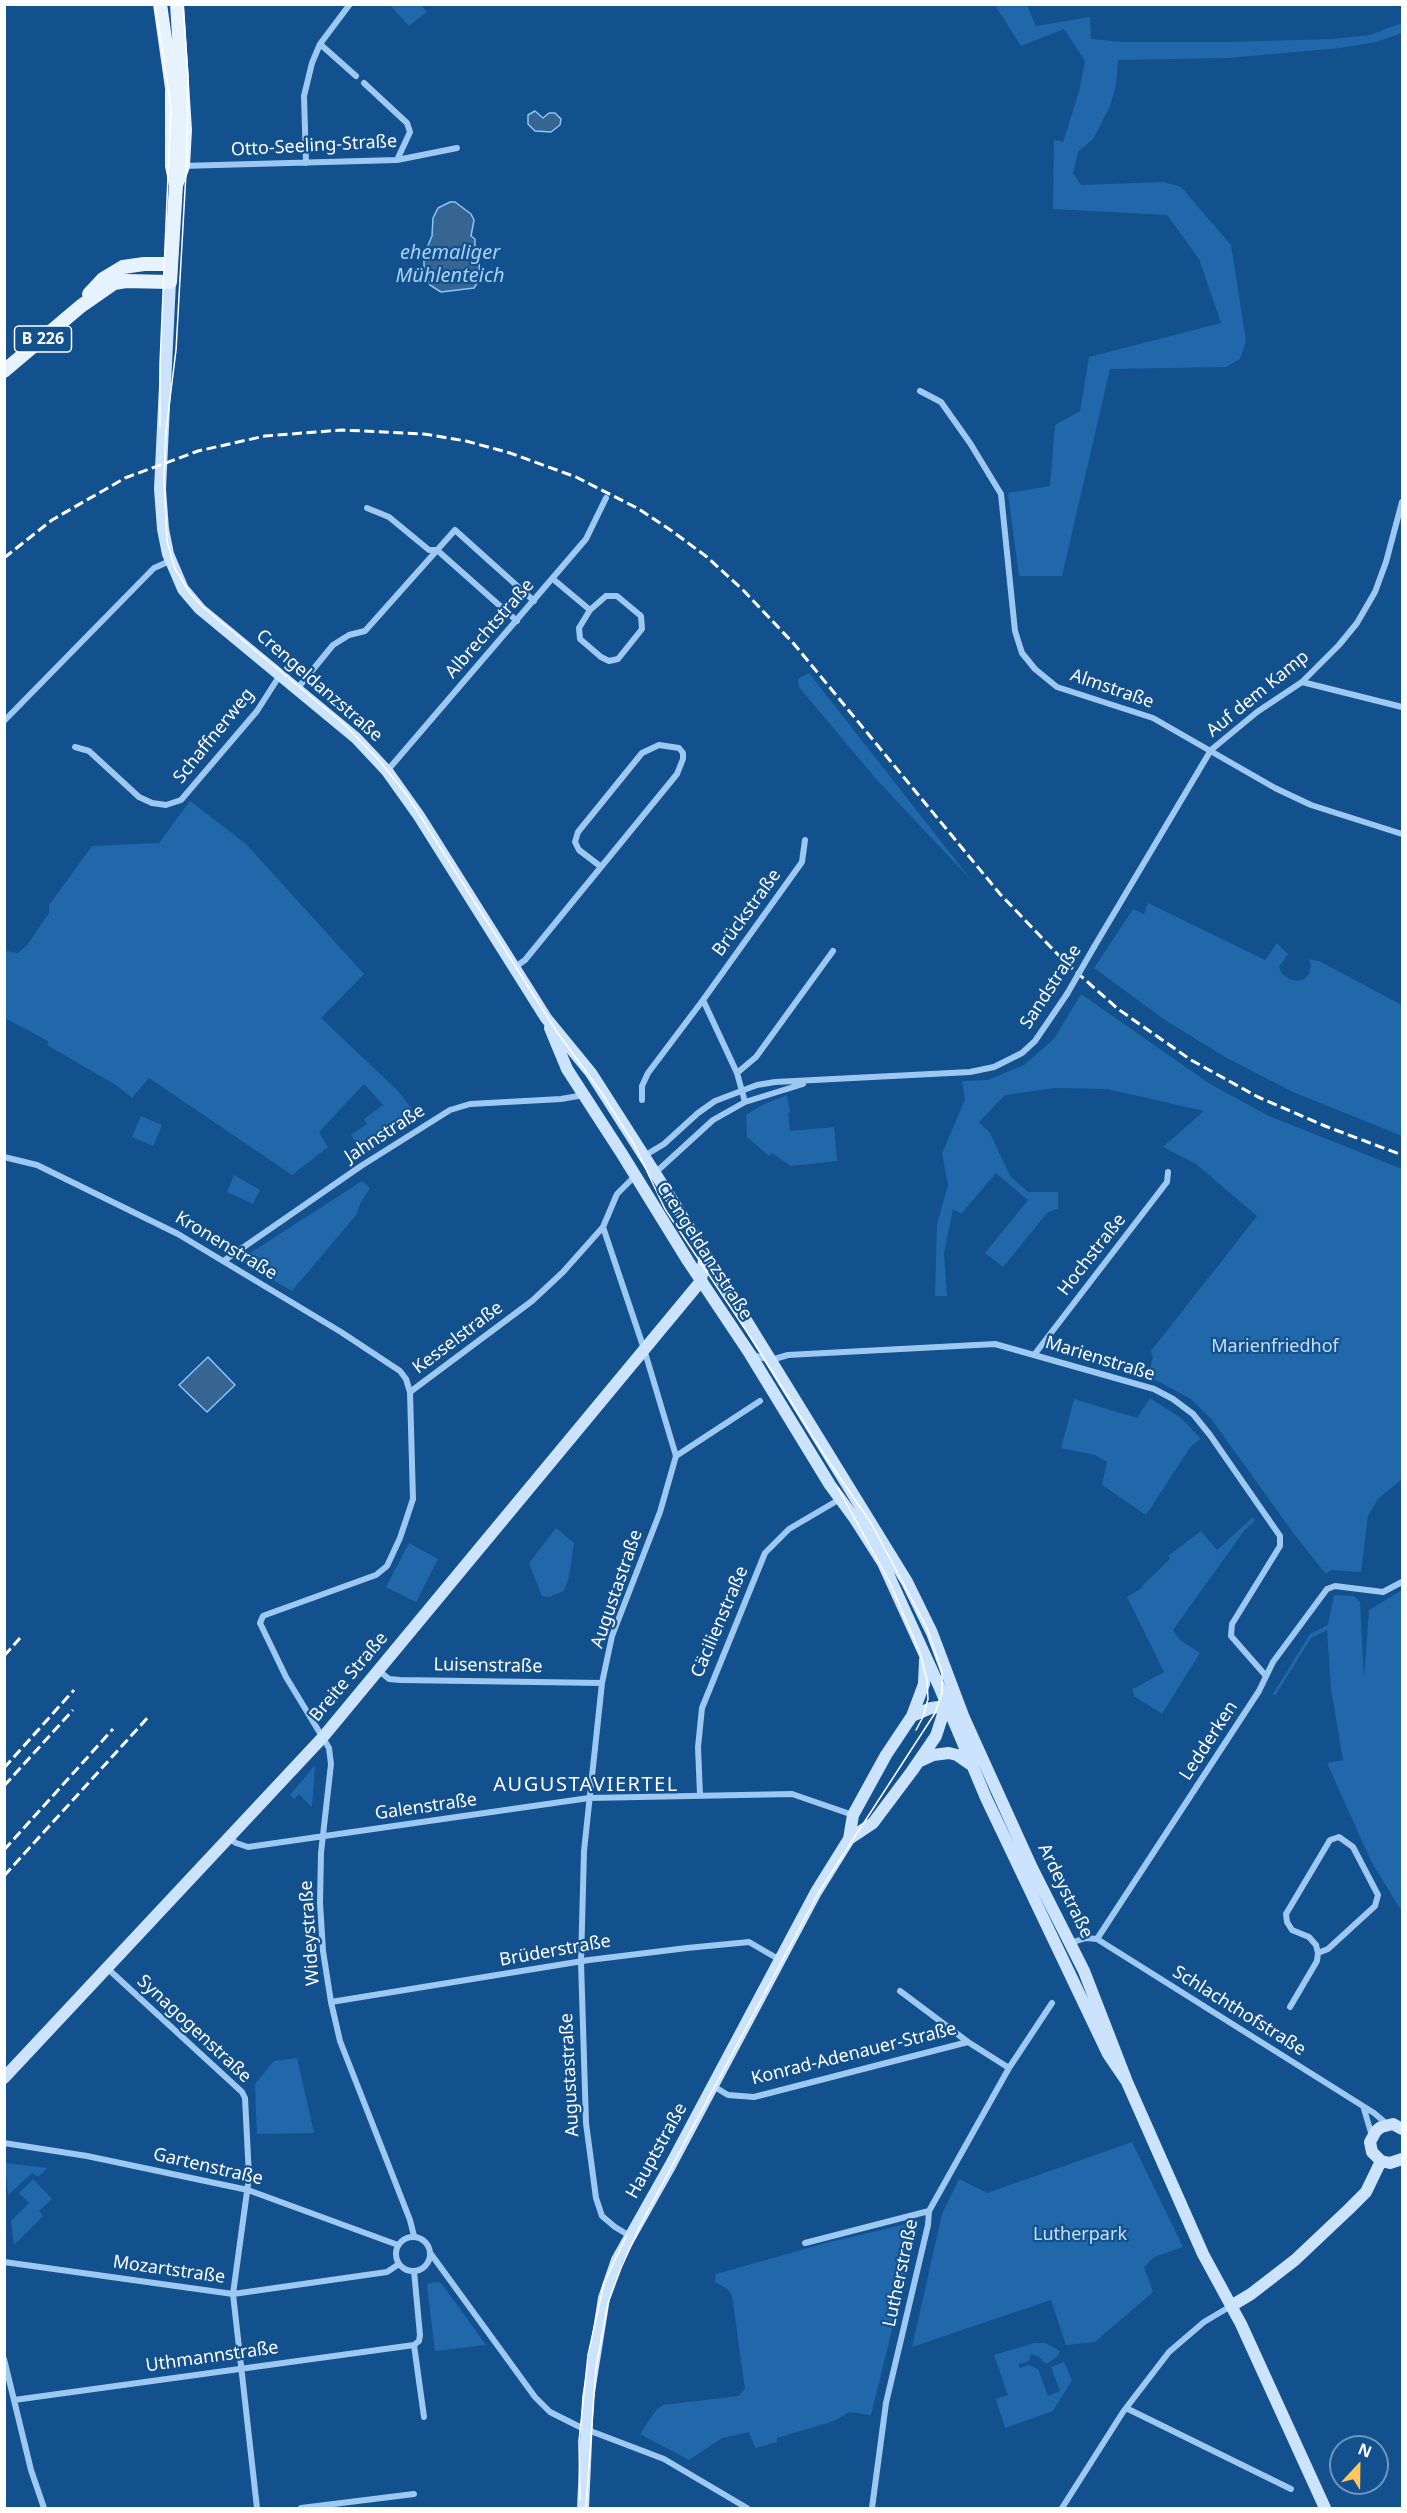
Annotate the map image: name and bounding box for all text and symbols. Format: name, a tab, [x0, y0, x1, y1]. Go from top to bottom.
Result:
street label: Otto-Seeling-Straße	[230, 131, 398, 161]
water label: ehemaliger Mühlenteich	[395, 241, 505, 288]
road number: B 226	[15, 326, 72, 352]
street label: Albrechtstraße	[441, 575, 539, 683]
street label: Crengeldanzstraße	[251, 625, 387, 747]
street label: Auf dem Kamp	[1202, 646, 1314, 742]
street label: Almstraße	[1067, 665, 1157, 713]
street label: Schaffnerweg	[169, 684, 259, 788]
street label: Brückstraße	[708, 865, 786, 961]
street label: Sandstraße	[1016, 941, 1086, 1033]
street label: Jahnstraße	[341, 1100, 429, 1168]
street label: Crengeldanzstraße	[651, 1178, 757, 1324]
street label: Kronenstraße	[171, 1207, 281, 1285]
street label: Hochstraße	[1053, 1210, 1131, 1300]
street label: Kesselstraße	[409, 1297, 507, 1379]
street label: Marienstraße	[1043, 1332, 1157, 1386]
park label: Marienfriedhof	[1211, 1336, 1339, 1358]
street label: Augustastraße	[587, 1527, 647, 1651]
street label: Cäcilienstraße	[687, 1563, 753, 1681]
street label: Breite Straße	[305, 1628, 393, 1726]
street label: Luisenstraße	[433, 1654, 543, 1678]
street label: Ledderken	[1175, 1697, 1243, 1785]
district label: AUGUSTAVIERTEL	[493, 1773, 679, 1797]
street label: Galenstraße	[374, 1789, 478, 1825]
street label: Ardeystraße	[1033, 1840, 1097, 1942]
street label: Wideystraße	[296, 1880, 324, 1986]
street label: Brüderstraße	[498, 1931, 612, 1971]
street label: Schlachthofstraße	[1169, 1961, 1309, 2061]
street label: Synagogenstraße	[132, 1970, 256, 2088]
street label: Augustastraße	[556, 2013, 584, 2137]
street label: Konrad-Adenauer-Straße	[749, 2018, 959, 2090]
street label: Hauptstraße	[622, 2099, 692, 2203]
street label: Gartenstraße	[151, 2144, 265, 2190]
street label: Lutherstraße	[879, 2217, 923, 2329]
park label: Lutherpark	[1033, 2224, 1127, 2246]
street label: Mozartstraße	[111, 2251, 227, 2289]
street label: Uthmannstraße	[144, 2337, 280, 2377]
north arrow	[1329, 2435, 1389, 2495]
text: N	[1355, 2438, 1375, 2463]

